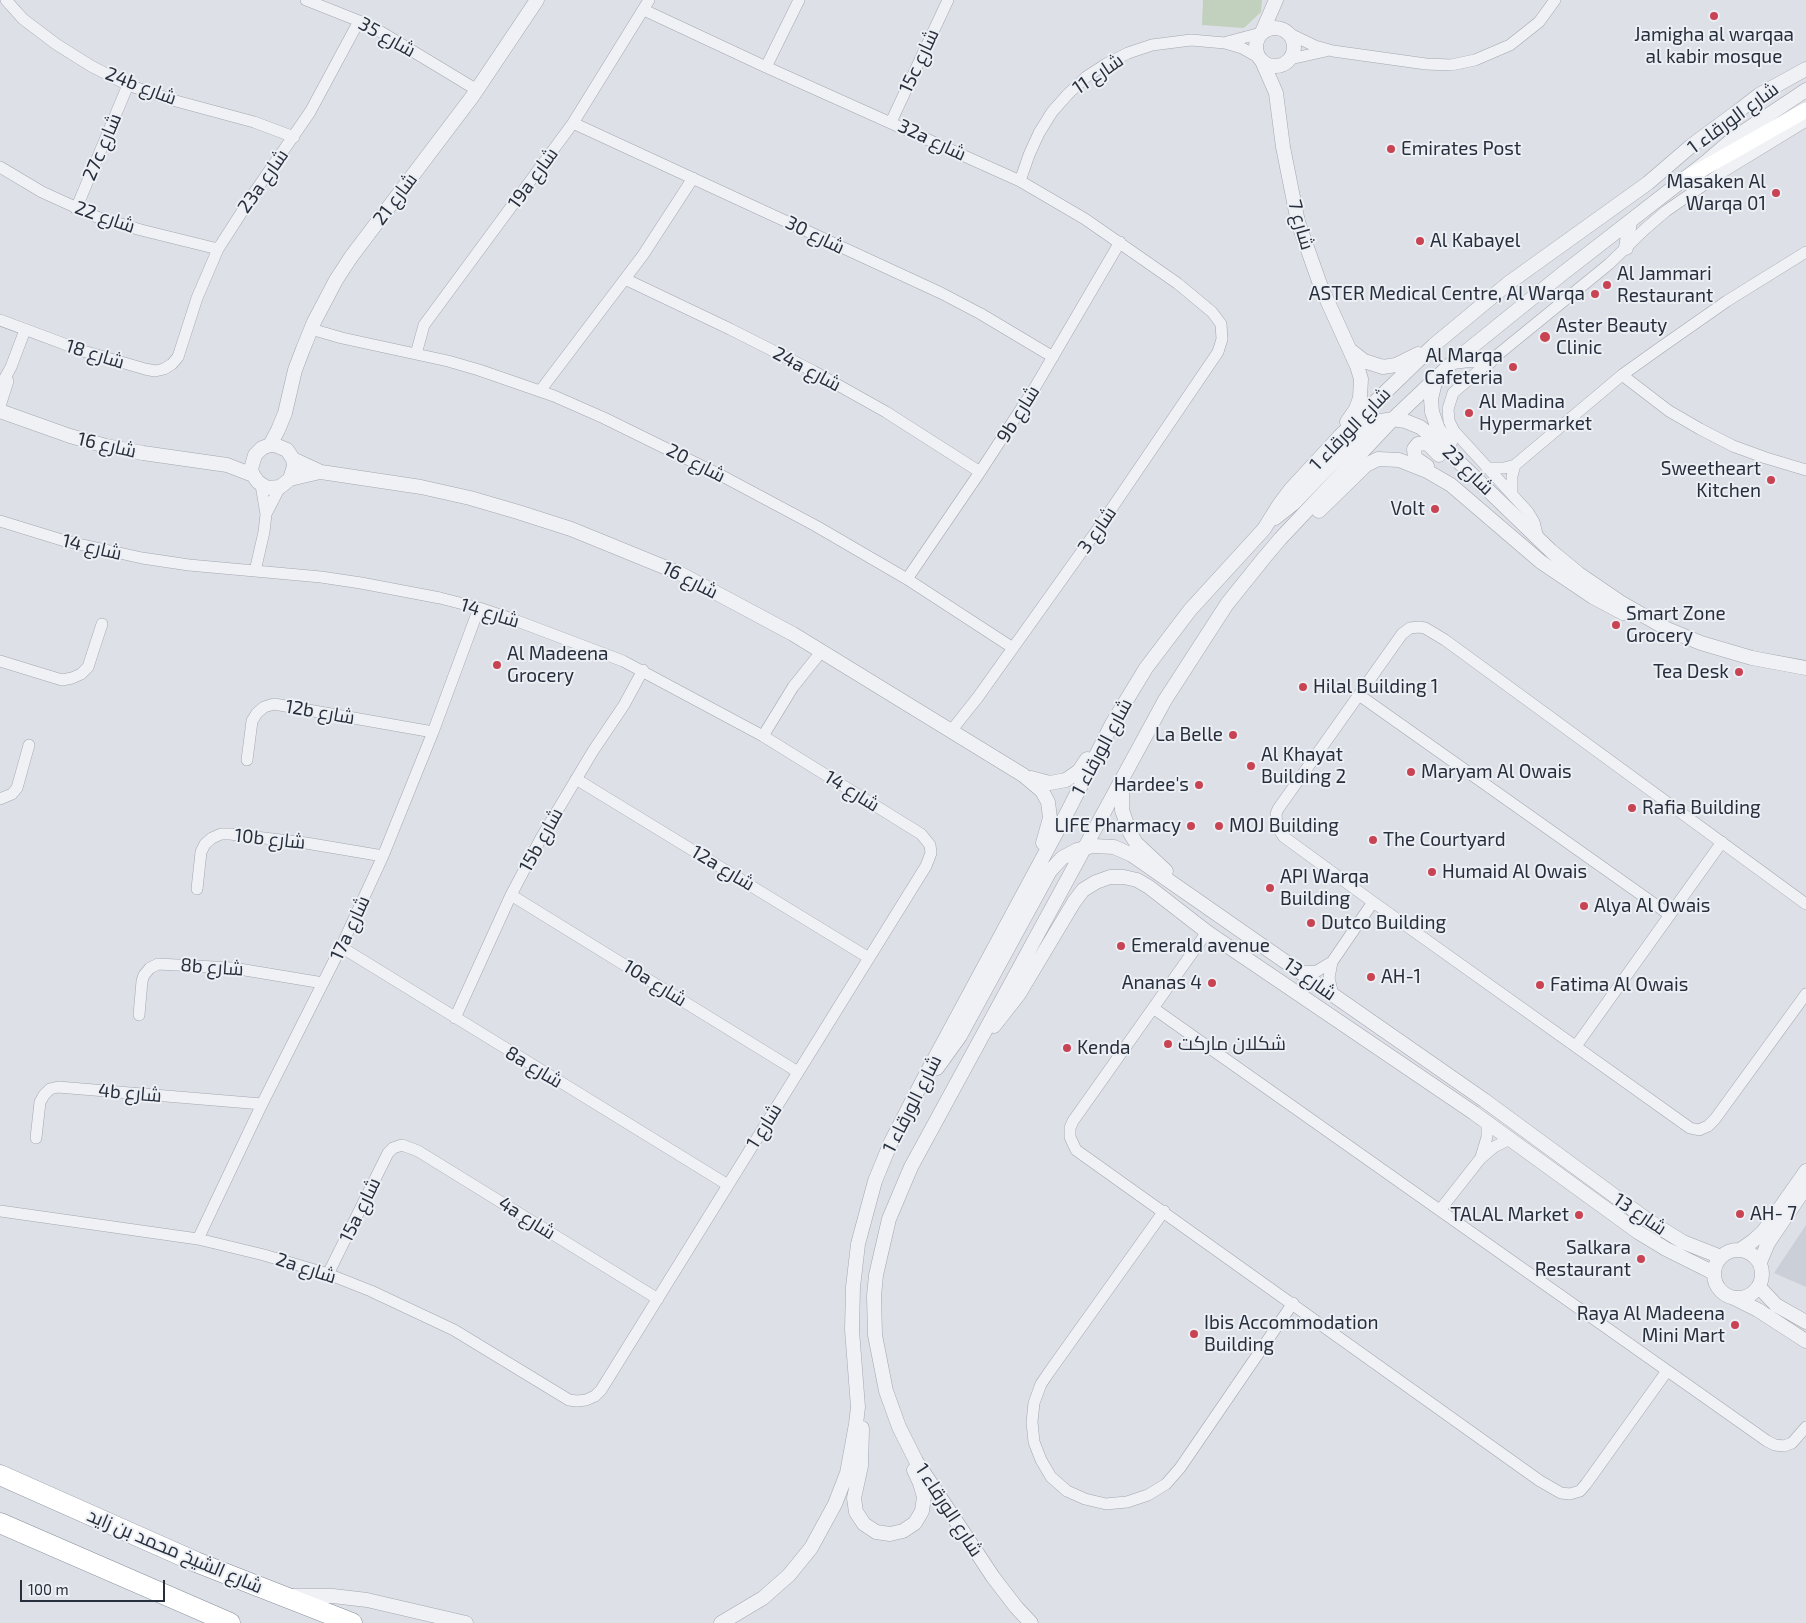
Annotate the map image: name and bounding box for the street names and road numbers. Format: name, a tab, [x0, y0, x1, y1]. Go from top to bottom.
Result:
street label: شارع 35	[354, 12, 420, 62]
street label: 15c شارع	[894, 25, 944, 97]
street label: شارع 11	[1068, 49, 1128, 99]
street label: 24b شارع	[102, 62, 180, 110]
street label: شارع الورقاء 1	[1683, 77, 1783, 159]
street label: 27c شارع	[78, 110, 126, 184]
street label: 32a شارع	[894, 114, 970, 166]
street label: 19a شارع	[503, 143, 563, 213]
street label: 23a شارع	[233, 145, 293, 217]
street label: شارع 21	[368, 168, 422, 230]
street label: شارع 22	[72, 196, 138, 238]
street label: شارع 7	[1283, 197, 1319, 253]
street label: شارع 30	[782, 211, 848, 259]
street label: شارع 18	[63, 334, 127, 374]
street label: 24a شارع	[769, 342, 845, 396]
street label: 9b شارع	[992, 381, 1044, 447]
street label: شارع الورقاء 1	[1305, 383, 1395, 475]
street label: شارع 16	[75, 427, 139, 463]
street label: شارع 20	[663, 439, 729, 487]
street label: شارع 23	[1438, 440, 1498, 500]
street label: شارع 3	[1073, 502, 1121, 558]
street label: شارع 14	[60, 529, 124, 565]
street label: شارع 16	[658, 556, 722, 604]
street label: شارع 14	[458, 593, 522, 633]
street label: 12b شارع	[283, 695, 357, 729]
street label: شارع الورقاء 1	[1067, 695, 1137, 799]
street label: شارع 14	[820, 765, 884, 817]
street label: 15b شارع	[514, 804, 568, 876]
street label: 10b شارع	[234, 824, 306, 854]
street label: 12a شارع	[687, 840, 759, 896]
street label: 17a شارع	[325, 892, 375, 964]
street label: 8b شارع	[180, 953, 244, 981]
street label: شارع 13	[1279, 953, 1341, 1005]
street label: 10a شارع	[619, 955, 691, 1011]
street label: 8a شارع	[501, 1041, 567, 1093]
street label: شارع الورقاء 1	[878, 1051, 946, 1157]
street label: 4b شارع	[97, 1079, 163, 1107]
street label: شارع 1	[741, 1099, 787, 1153]
street label: 15a شارع	[335, 1174, 385, 1246]
street label: شارع 13	[1609, 1188, 1671, 1240]
street label: 4a شارع	[494, 1192, 560, 1244]
street label: 2a شارع	[273, 1248, 339, 1288]
street label: شارع الورقاء 1	[910, 1459, 988, 1561]
street label: شارع الشيخ محمد بن زايد	[84, 1504, 266, 1598]

